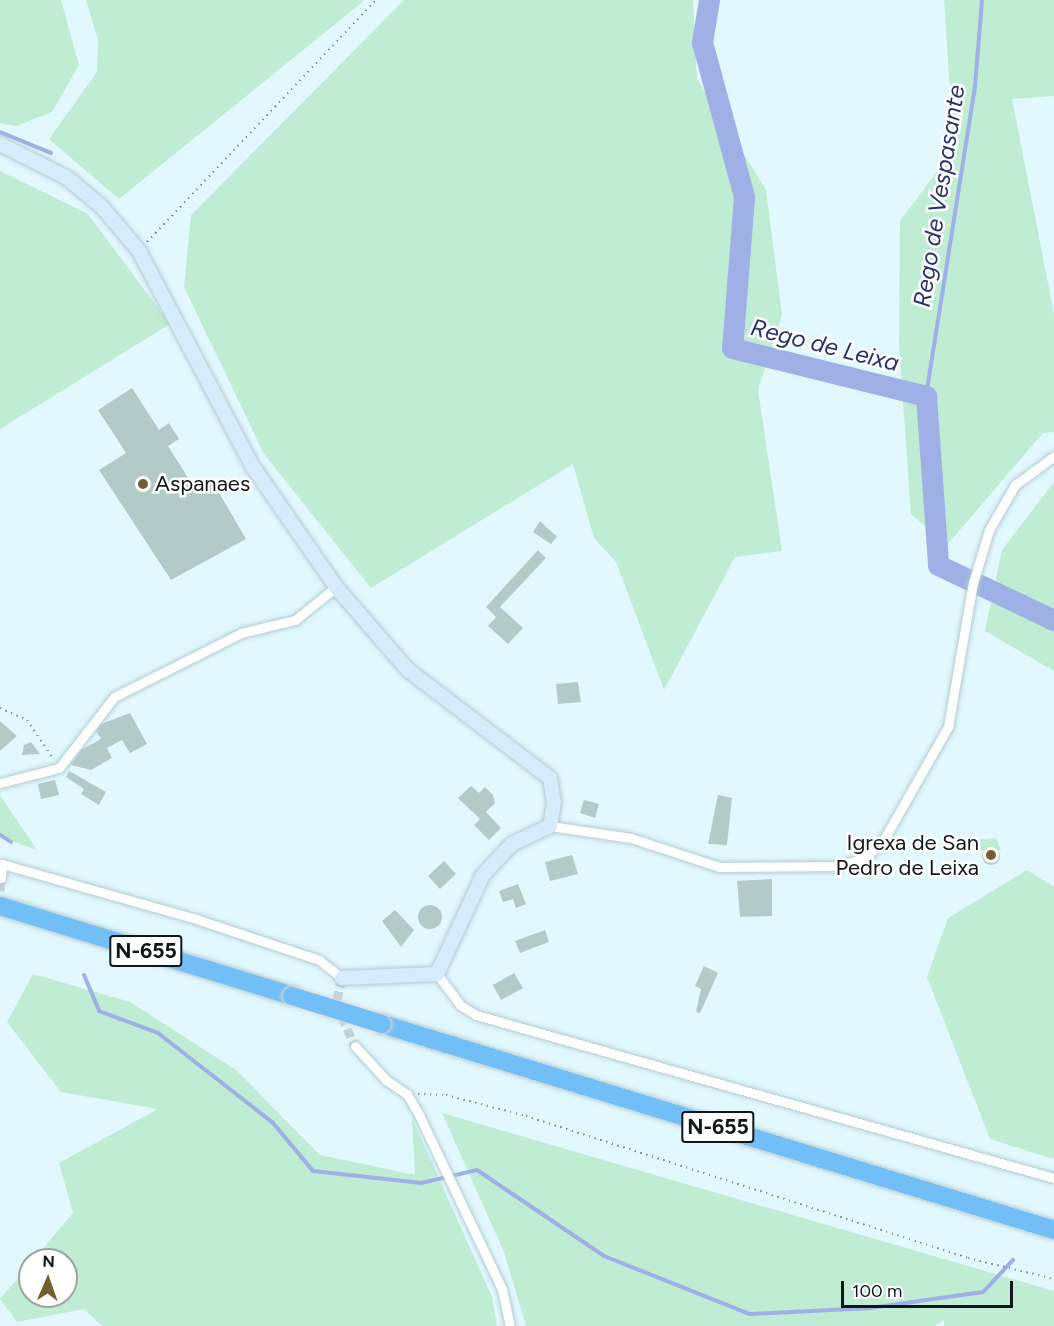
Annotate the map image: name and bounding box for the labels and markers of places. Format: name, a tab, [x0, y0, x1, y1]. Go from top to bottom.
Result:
place label: Aspanaes	[155, 471, 250, 497]
marker: Aspanaes	[136, 477, 150, 491]
place label: Igrexa de San Pedro de Leixa	[835, 829, 979, 880]
marker: Igrexa de San Pedro de Leixa	[984, 848, 998, 862]

